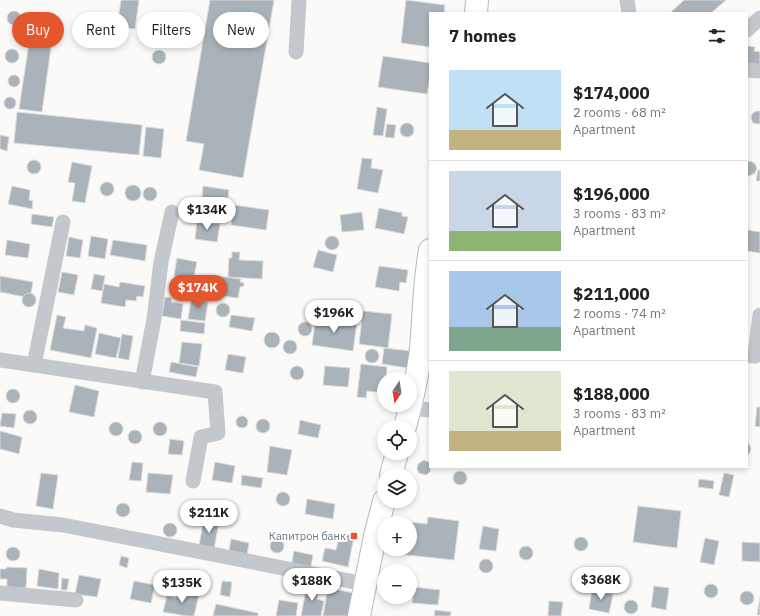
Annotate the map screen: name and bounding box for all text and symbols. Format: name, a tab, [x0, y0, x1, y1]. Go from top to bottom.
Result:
chip: Buy	[12, 12, 64, 48]
chip: Rent	[72, 12, 129, 48]
chip: Filters	[137, 12, 205, 48]
chip: New	[213, 12, 269, 48]
text: 7 homes	[449, 25, 516, 47]
icon: filters	[706, 25, 728, 47]
text: $174,000	[573, 82, 650, 104]
icon: home	[481, 86, 529, 134]
text: 2 rooms · 68 m²	[573, 104, 666, 121]
text: Apartment	[573, 121, 636, 138]
text: $196,000	[573, 183, 650, 205]
icon: home	[481, 187, 529, 235]
pin: $134K	[179, 197, 235, 231]
text: $134K	[187, 201, 227, 218]
text: 3 rooms · 83 m²	[573, 205, 666, 222]
text: Apartment	[573, 222, 636, 239]
pin: $174K	[170, 275, 226, 309]
text: $174K	[178, 279, 218, 296]
text: $211,000	[573, 283, 650, 305]
icon: home	[481, 287, 529, 335]
pin: $196K	[306, 300, 362, 334]
text: $196K	[314, 304, 354, 321]
text: 2 rooms · 74 m²	[573, 305, 666, 322]
text: Apartment	[573, 322, 636, 339]
north arrow	[377, 372, 417, 412]
map controls	[377, 372, 417, 604]
text: $188,000	[573, 383, 650, 405]
icon: home	[481, 387, 529, 435]
text: 3 rooms · 83 m²	[573, 405, 666, 422]
button: locate	[377, 420, 417, 460]
text: Apartment	[573, 422, 636, 439]
button: layers	[377, 468, 417, 508]
pin: $211K	[181, 500, 237, 534]
text: $211K	[189, 504, 229, 521]
button: +	[377, 516, 417, 556]
place label: Капитрон банк	[269, 529, 346, 543]
marker: Капитрон банк	[349, 531, 359, 541]
button: −	[377, 564, 417, 604]
pin: $368K	[573, 567, 629, 601]
pin: $188K	[284, 568, 340, 602]
pin: $135K	[154, 570, 210, 604]
text: $368K	[581, 571, 621, 588]
text: $188K	[292, 572, 332, 589]
text: $135K	[162, 574, 202, 591]

